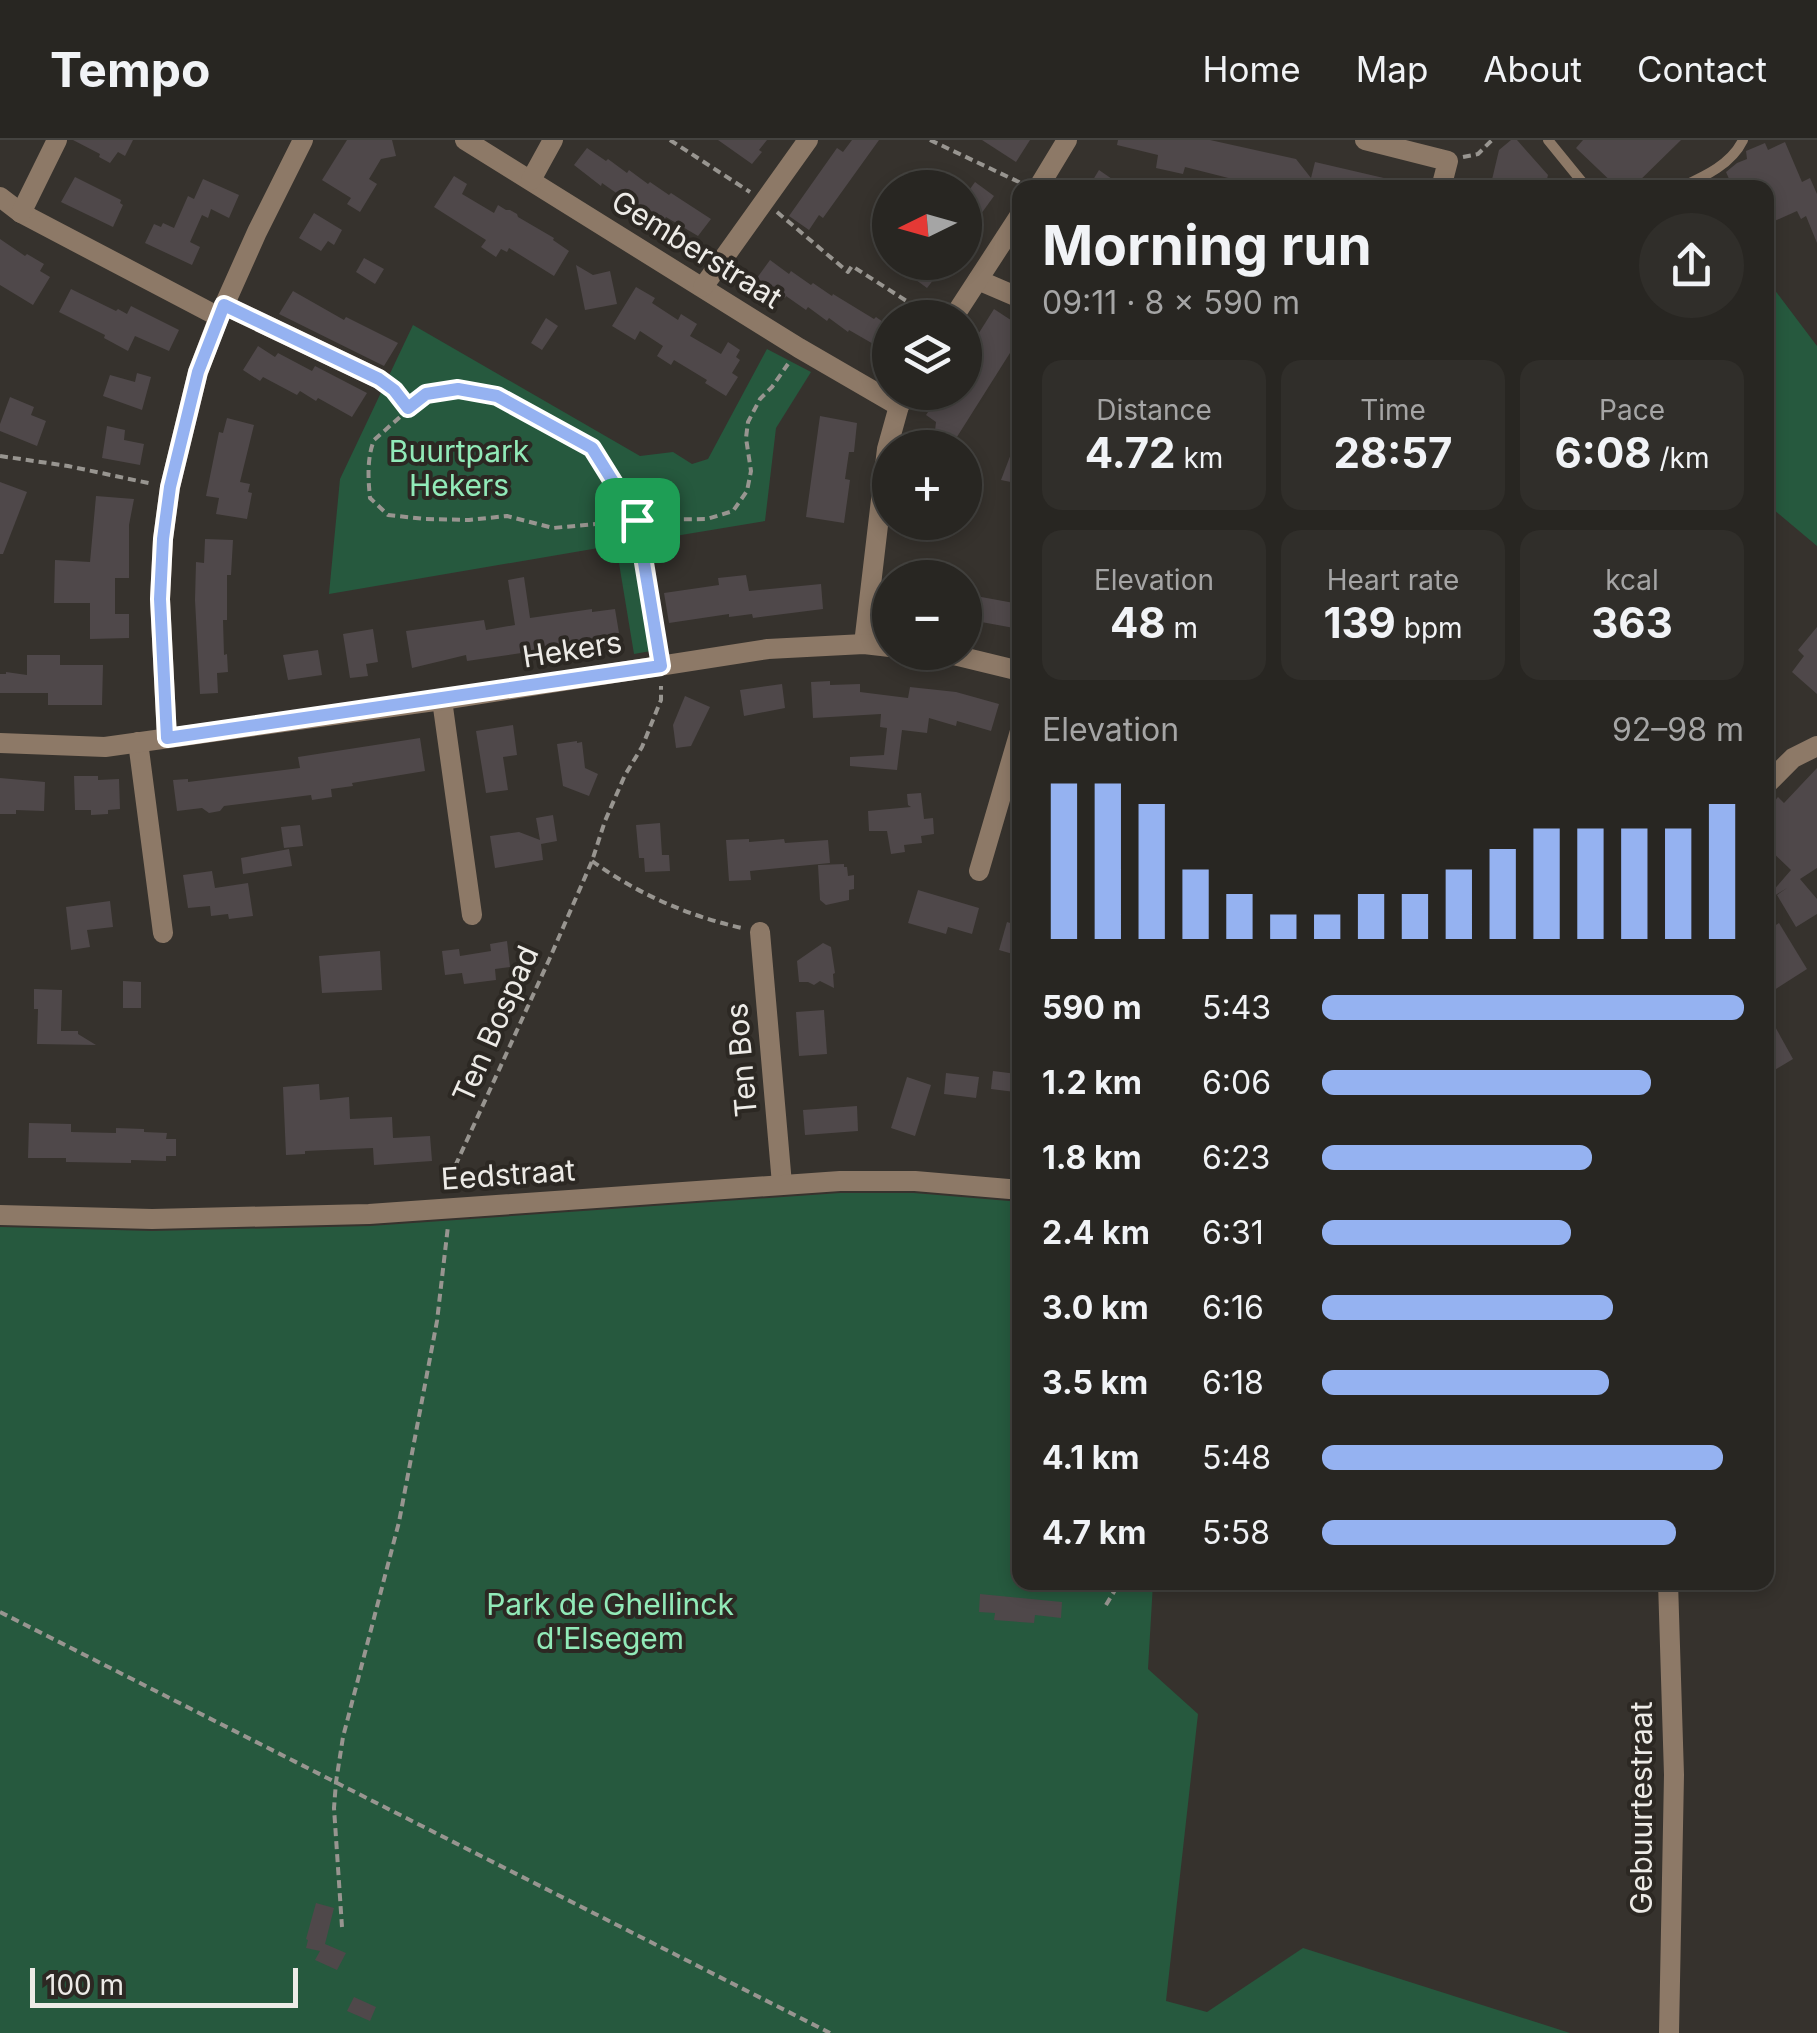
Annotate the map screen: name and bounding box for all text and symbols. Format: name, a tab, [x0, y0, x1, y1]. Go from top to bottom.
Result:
text: Tempo	[50, 40, 210, 99]
text: Home	[1203, 48, 1301, 90]
text: Map	[1356, 48, 1428, 90]
text: About	[1483, 48, 1582, 90]
text: Contact	[1637, 48, 1767, 90]
north arrow	[872, 170, 982, 280]
map controls	[872, 170, 982, 670]
street label: Gemberstraat	[605, 182, 789, 316]
text: Morning run	[1042, 212, 1372, 278]
button: share	[1639, 213, 1744, 318]
text: 09:11 · 8 × 590 m	[1042, 283, 1300, 322]
button: layers	[872, 300, 982, 410]
text: Distance	[1096, 393, 1212, 427]
text: Time	[1360, 393, 1426, 427]
text: Pace	[1599, 393, 1665, 427]
text: 4.72	[1085, 427, 1176, 478]
text: 28:57	[1333, 427, 1453, 478]
text: 6:08	[1555, 427, 1652, 478]
button: +	[872, 430, 982, 540]
park label: Buurtpark Hekers	[389, 433, 530, 503]
text: km	[1176, 441, 1223, 475]
text: /km	[1652, 441, 1709, 475]
pin	[595, 478, 680, 563]
icon: arrive	[610, 493, 665, 548]
button: −	[872, 560, 982, 670]
text: Elevation	[1094, 563, 1214, 597]
text: Heart rate	[1327, 563, 1459, 597]
text: kcal	[1605, 563, 1659, 597]
text: 48	[1110, 597, 1166, 648]
text: 139	[1323, 597, 1396, 648]
text: 363	[1591, 597, 1673, 648]
text: m	[1166, 611, 1198, 645]
text: bpm	[1396, 611, 1463, 645]
street label: Hekers	[520, 623, 624, 675]
text: Elevation	[1042, 710, 1179, 749]
text: 92–98 m	[1612, 710, 1744, 749]
street label: Ten Bospad	[444, 940, 546, 1108]
text: 590 m	[1042, 988, 1142, 1027]
text: 5:43	[1202, 988, 1271, 1027]
street label: Ten Bos	[718, 1002, 764, 1118]
text: 1.2 km	[1042, 1063, 1142, 1102]
text: 6:06	[1202, 1063, 1271, 1102]
text: 1.8 km	[1042, 1138, 1142, 1177]
text: 6:23	[1202, 1138, 1270, 1177]
street label: Eedstraat	[440, 1151, 576, 1197]
text: 2.4 km	[1042, 1213, 1150, 1252]
text: 6:31	[1202, 1213, 1264, 1252]
text: 3.0 km	[1042, 1288, 1149, 1327]
text: 6:16	[1202, 1288, 1264, 1327]
text: 3.5 km	[1042, 1363, 1148, 1402]
text: 6:18	[1202, 1363, 1264, 1402]
text: 4.1 km	[1042, 1438, 1140, 1477]
text: 5:48	[1202, 1438, 1271, 1477]
text: 4.7 km	[1042, 1513, 1146, 1552]
text: 5:58	[1202, 1513, 1270, 1552]
park label: Park de Ghellinck d'Elsegem	[486, 1586, 734, 1656]
street label: Gebuurtestraat	[1623, 1701, 1659, 1914]
scale bar	[30, 1963, 298, 2008]
text: 100 m	[45, 1968, 124, 2002]

